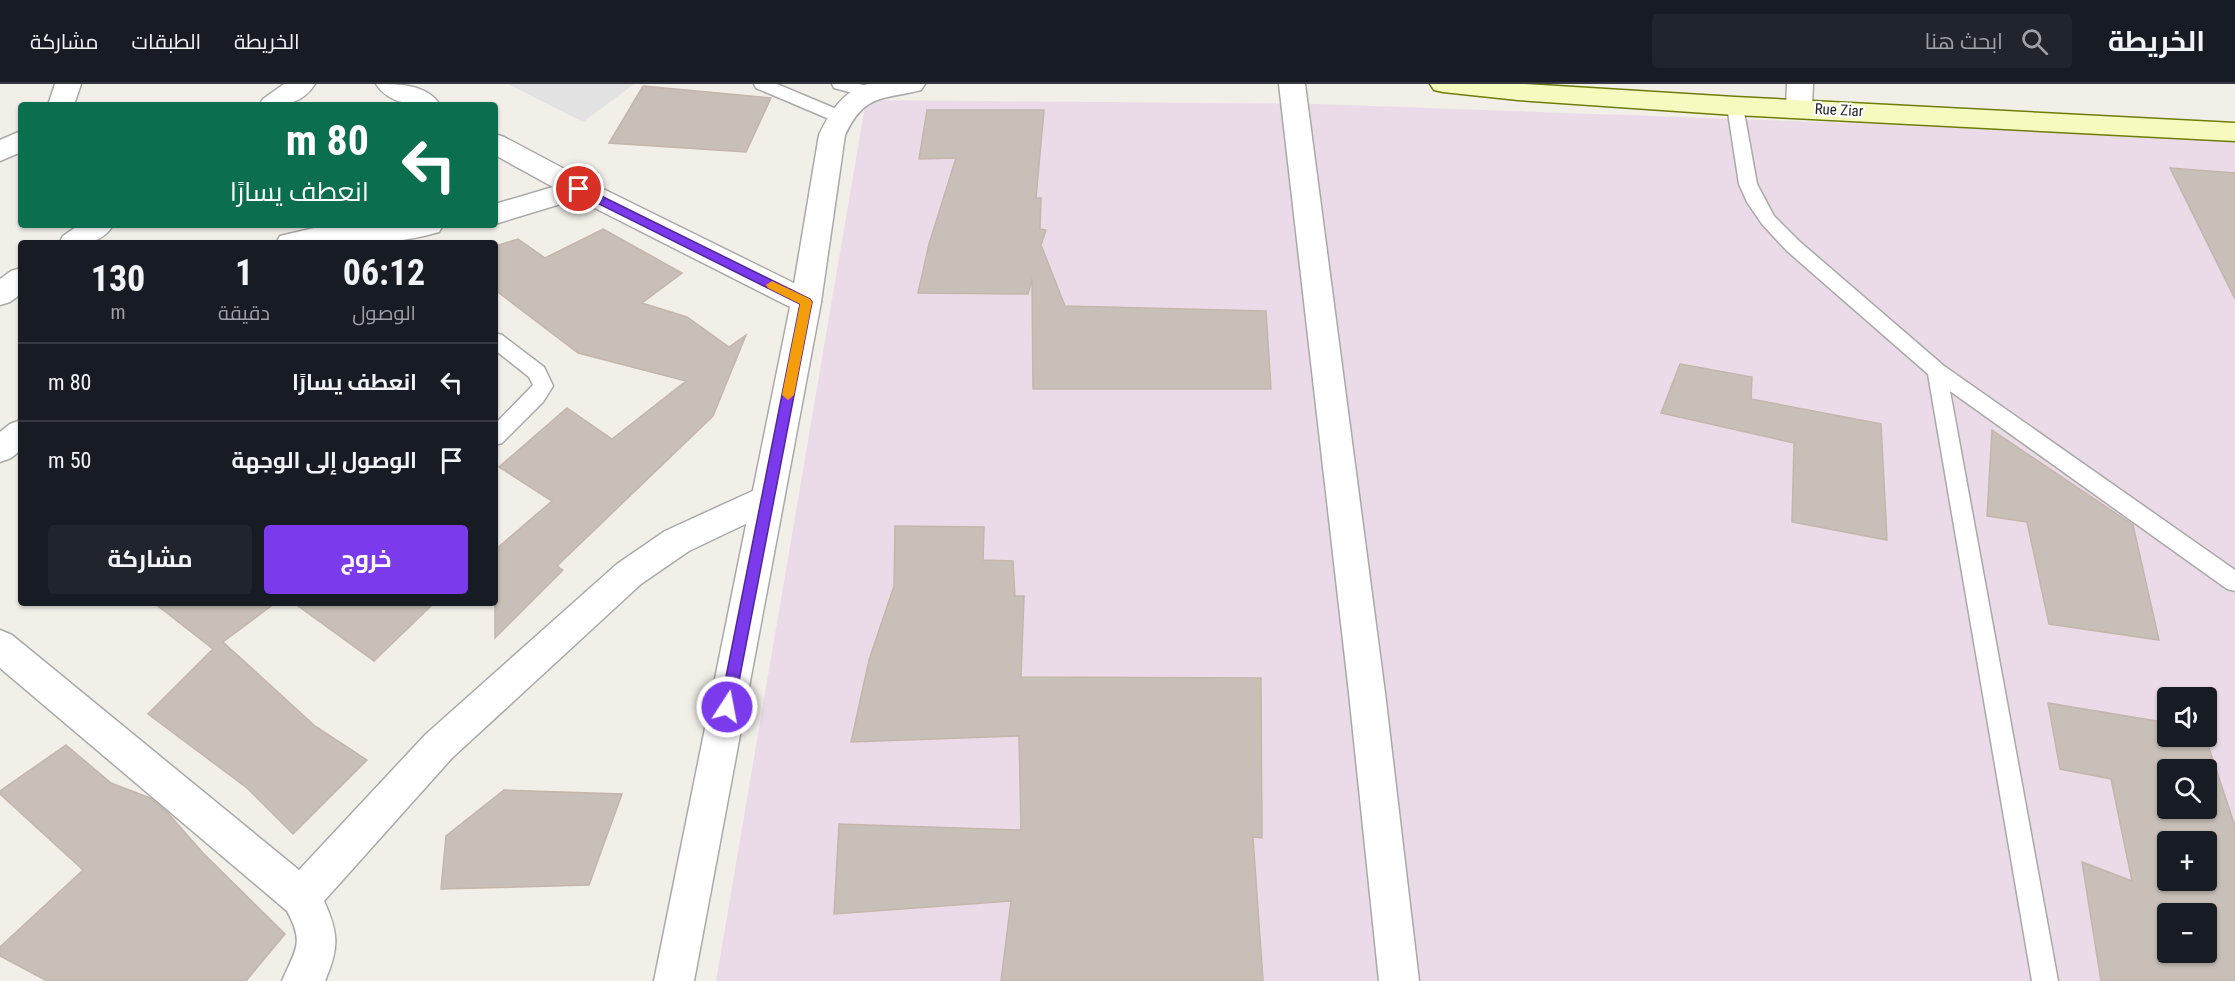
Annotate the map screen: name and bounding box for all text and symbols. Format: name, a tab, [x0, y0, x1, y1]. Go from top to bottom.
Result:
search box	[1652, 14, 2072, 68]
icon: search	[2018, 25, 2051, 58]
text: الخريطة	[2108, 25, 2205, 58]
text: ابحث هنا	[1924, 29, 2003, 54]
text: مشاركة	[30, 30, 99, 54]
text: الطبقات	[132, 30, 201, 54]
text: الخريطة	[234, 30, 300, 54]
street label: Rue Ziar	[1814, 100, 1864, 120]
text: 80 m	[286, 116, 369, 165]
icon: left	[390, 126, 468, 204]
pin	[553, 163, 604, 214]
icon: arrive	[562, 172, 595, 205]
text: انعطف يسارًا	[230, 176, 369, 208]
text: 1	[235, 252, 253, 294]
text: 06:12	[343, 252, 425, 294]
text: 130	[91, 258, 145, 300]
text: m	[110, 300, 126, 324]
text: دقيقة	[218, 301, 270, 325]
text: الوصول	[352, 301, 416, 325]
icon: left	[435, 366, 468, 399]
text: 80 m	[48, 370, 91, 395]
text: انعطف يسارًا	[292, 370, 417, 395]
icon: arrive	[435, 444, 468, 477]
text: 50 m	[48, 448, 91, 473]
text: الوصول إلى الوجهة	[232, 448, 417, 473]
button: مشاركة	[48, 525, 252, 594]
button: خروج	[264, 525, 468, 594]
position arrow	[695, 675, 759, 739]
map controls	[2157, 687, 2217, 963]
button: sound	[2157, 687, 2217, 747]
button: search	[2157, 759, 2217, 819]
button: +	[2157, 831, 2217, 891]
button: −	[2157, 903, 2217, 963]

